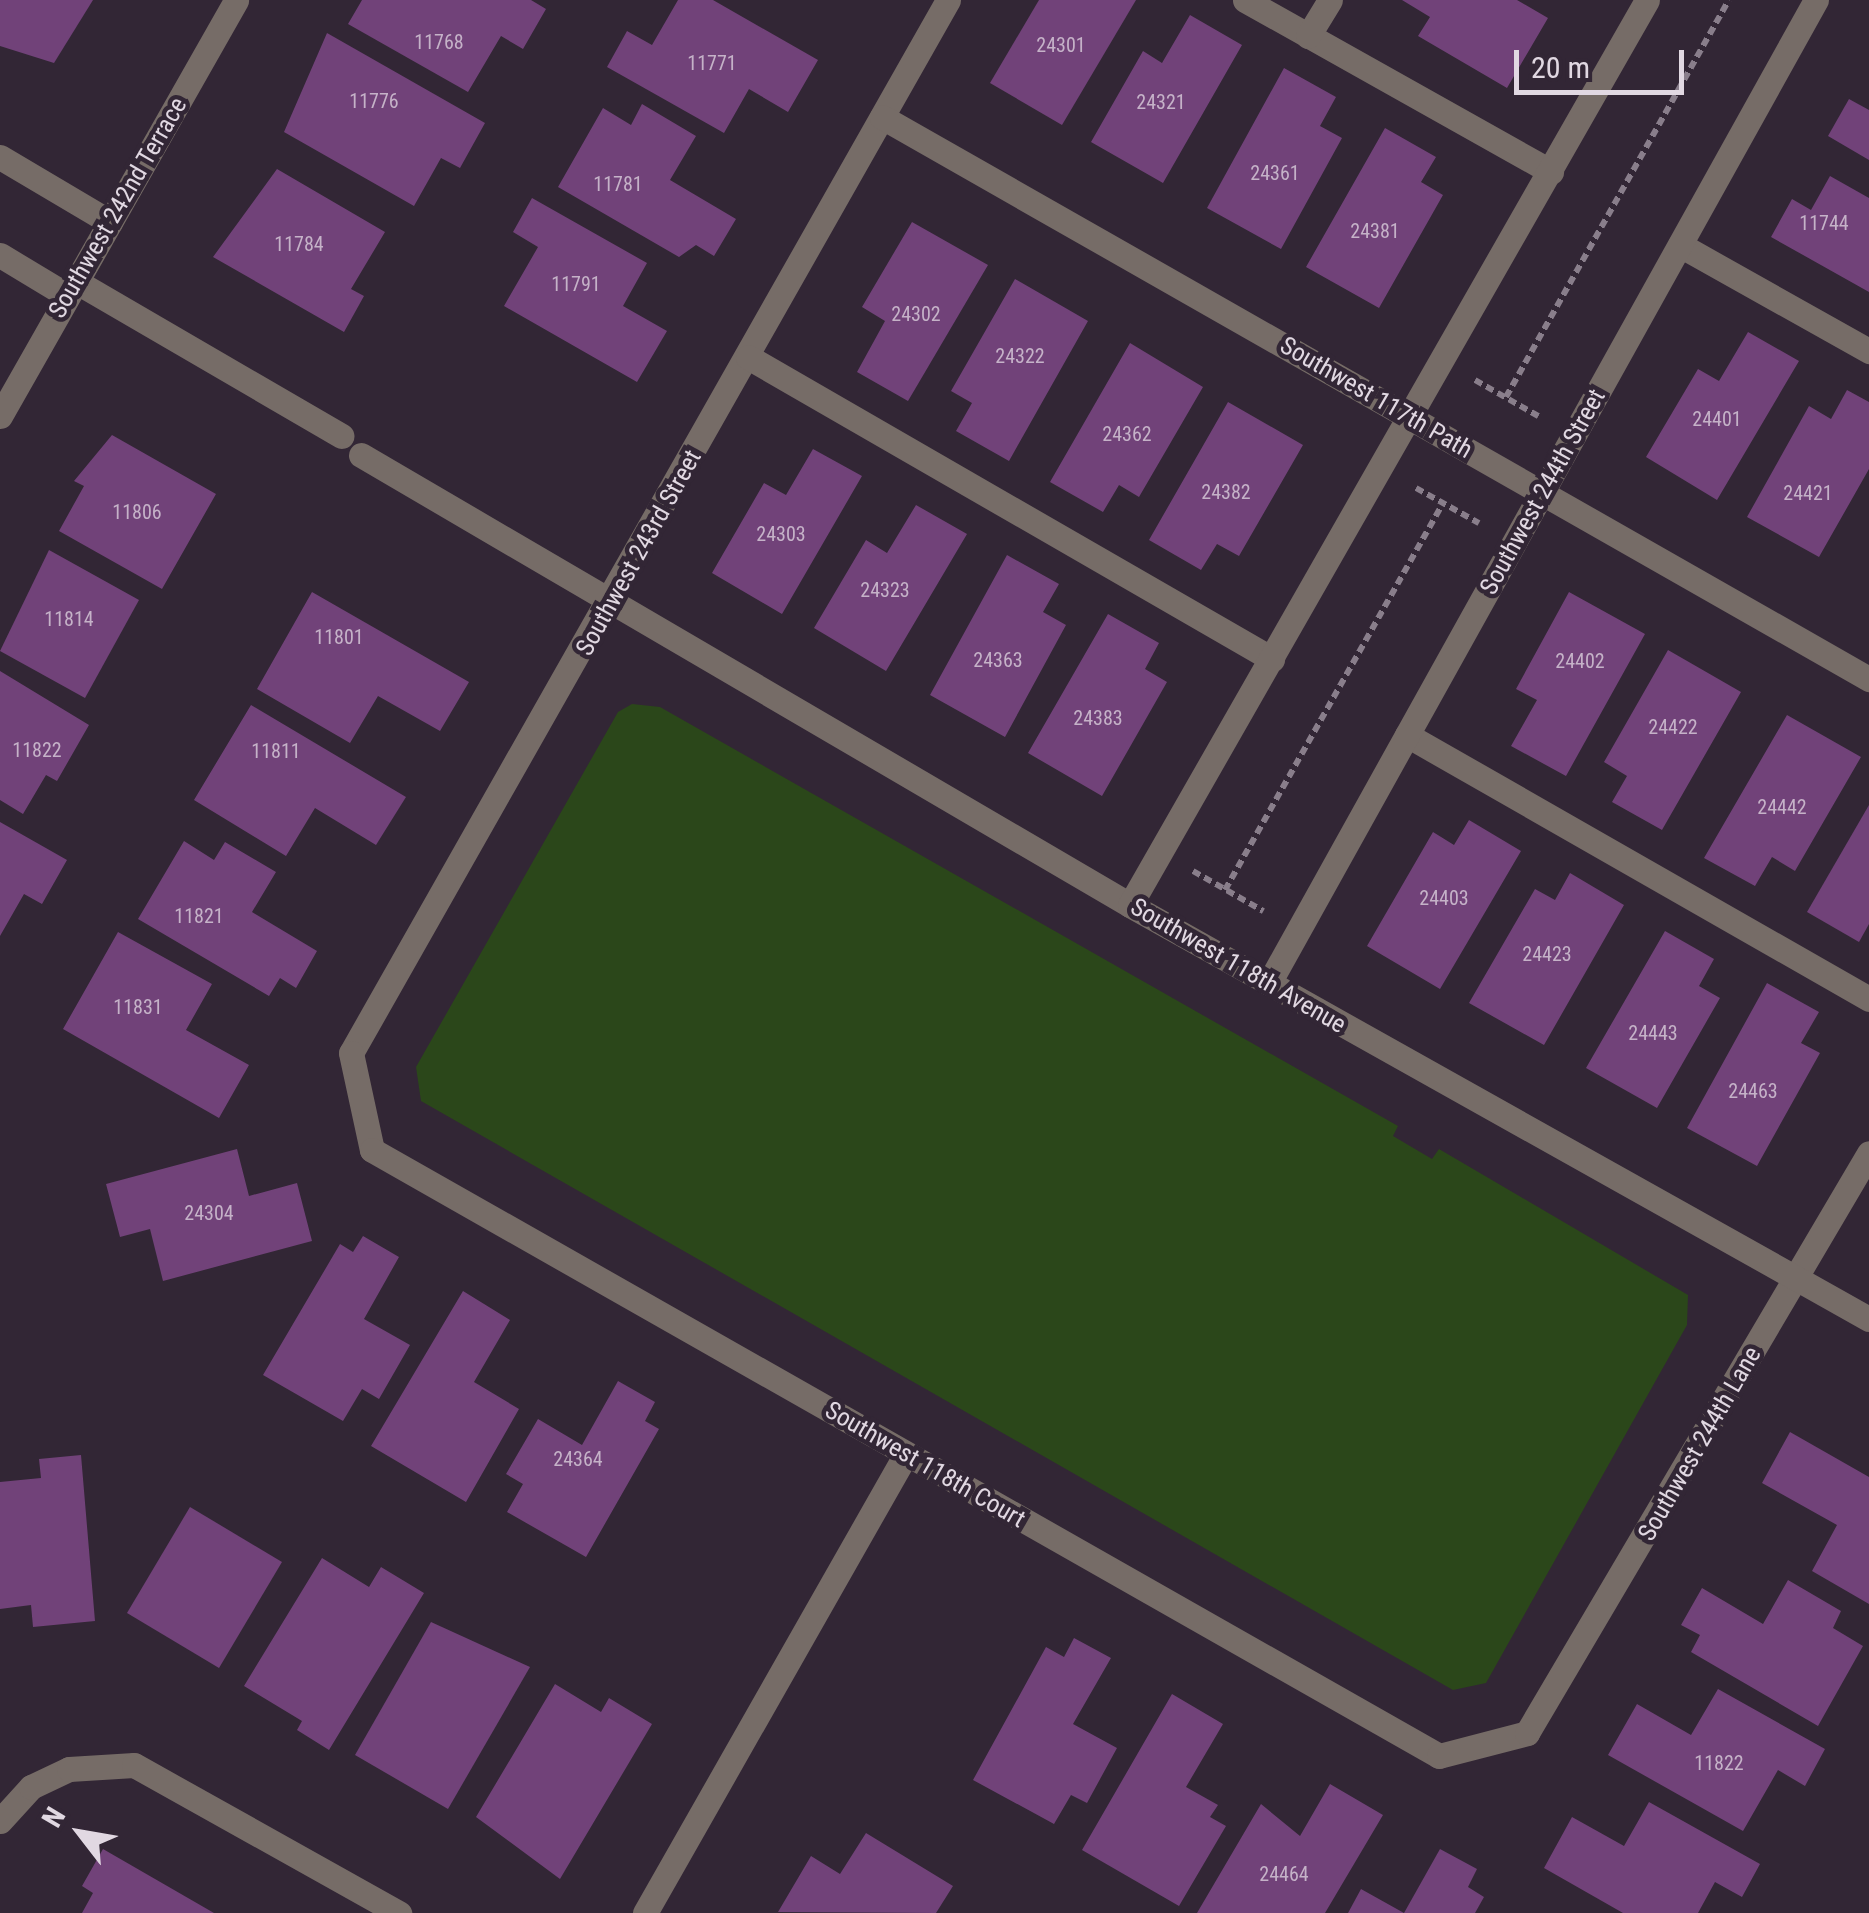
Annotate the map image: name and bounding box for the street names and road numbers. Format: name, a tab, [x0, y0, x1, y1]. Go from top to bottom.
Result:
street label: Southwest 242nd Terrace	[42, 92, 194, 324]
street label: Southwest 117th Path	[1275, 331, 1477, 465]
street label: Southwest 244th Street	[1474, 384, 1612, 600]
street label: Southwest 243rd Street	[570, 445, 708, 661]
street label: Southwest 118th Avenue	[1125, 892, 1351, 1040]
street label: Southwest 244th Lane	[1632, 1341, 1768, 1547]
street label: Southwest 118th Court	[820, 1395, 1030, 1535]

